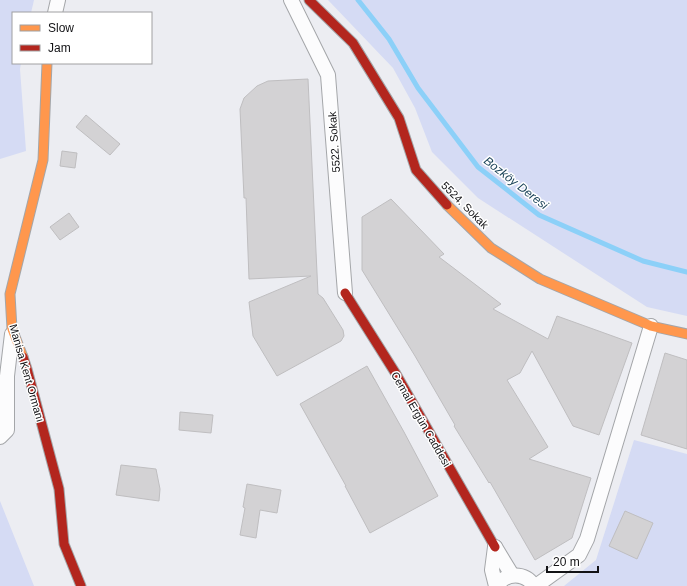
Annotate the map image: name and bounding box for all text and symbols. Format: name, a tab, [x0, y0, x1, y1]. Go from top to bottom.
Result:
legend	[12, 12, 152, 64]
text: Slow	[48, 21, 74, 35]
text: Jam	[48, 41, 71, 55]
street label: 5522. Sokak	[326, 111, 342, 173]
water label: Bozköy Deresi	[481, 154, 551, 213]
street label: 5524. Sokak	[439, 179, 491, 231]
street label: Manisa Kent Ormanı	[7, 323, 47, 423]
street label: Cemal Ergün Caddesi	[389, 369, 453, 469]
scale bar	[547, 548, 598, 574]
text: 20 m	[553, 555, 580, 569]

